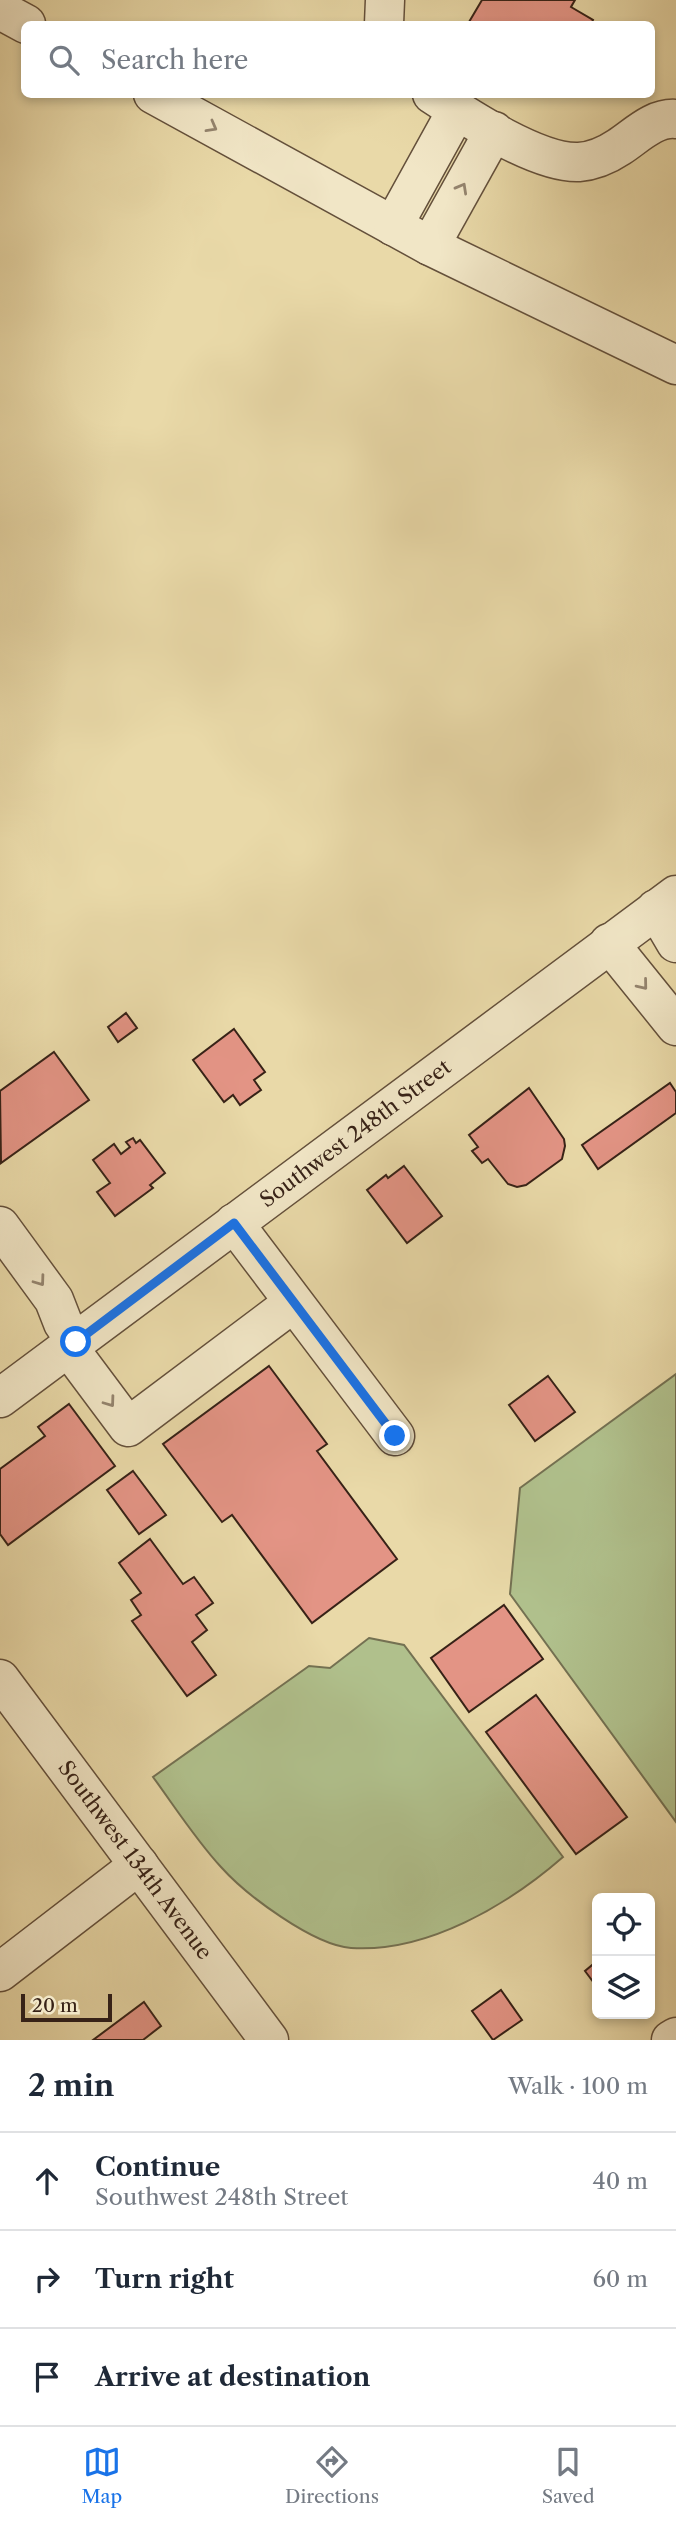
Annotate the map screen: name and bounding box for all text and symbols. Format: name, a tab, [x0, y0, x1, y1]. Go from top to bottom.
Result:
search box	[21, 21, 655, 98]
icon: search	[45, 41, 83, 79]
text: Search here	[101, 44, 248, 76]
one-way arrow	[205, 119, 218, 133]
one-way arrow	[454, 183, 467, 196]
one-way arrow	[635, 976, 647, 989]
street label: Southwest 248th Street	[255, 1054, 456, 1212]
one-way arrow	[32, 1273, 45, 1285]
route start	[60, 1326, 91, 1357]
one-way arrow	[101, 1395, 114, 1407]
route end	[379, 1420, 410, 1451]
street label: Southwest 134th Avenue	[53, 1756, 218, 1964]
map controls	[592, 1893, 655, 2019]
button: locate	[592, 1893, 655, 1956]
button: layers	[592, 1956, 655, 2019]
scale bar	[21, 1991, 112, 2023]
text: 20 m	[32, 1994, 78, 2017]
text: 2 min	[28, 2067, 114, 2104]
text: Walk · 100 m	[508, 2072, 648, 2100]
text: Continue	[95, 2151, 220, 2183]
icon: ahead	[28, 2162, 66, 2200]
text: 40 m	[593, 2167, 648, 2195]
text: Southwest 248th Street	[95, 2183, 348, 2211]
icon: right	[28, 2260, 66, 2298]
text: Turn right	[95, 2263, 234, 2295]
text: 60 m	[592, 2265, 648, 2293]
icon: arrive	[28, 2358, 66, 2396]
text: Arrive at destination	[95, 2361, 370, 2393]
tab: Map	[81, 2443, 122, 2508]
tab: Directions	[285, 2443, 379, 2508]
tab: Saved	[542, 2443, 595, 2508]

